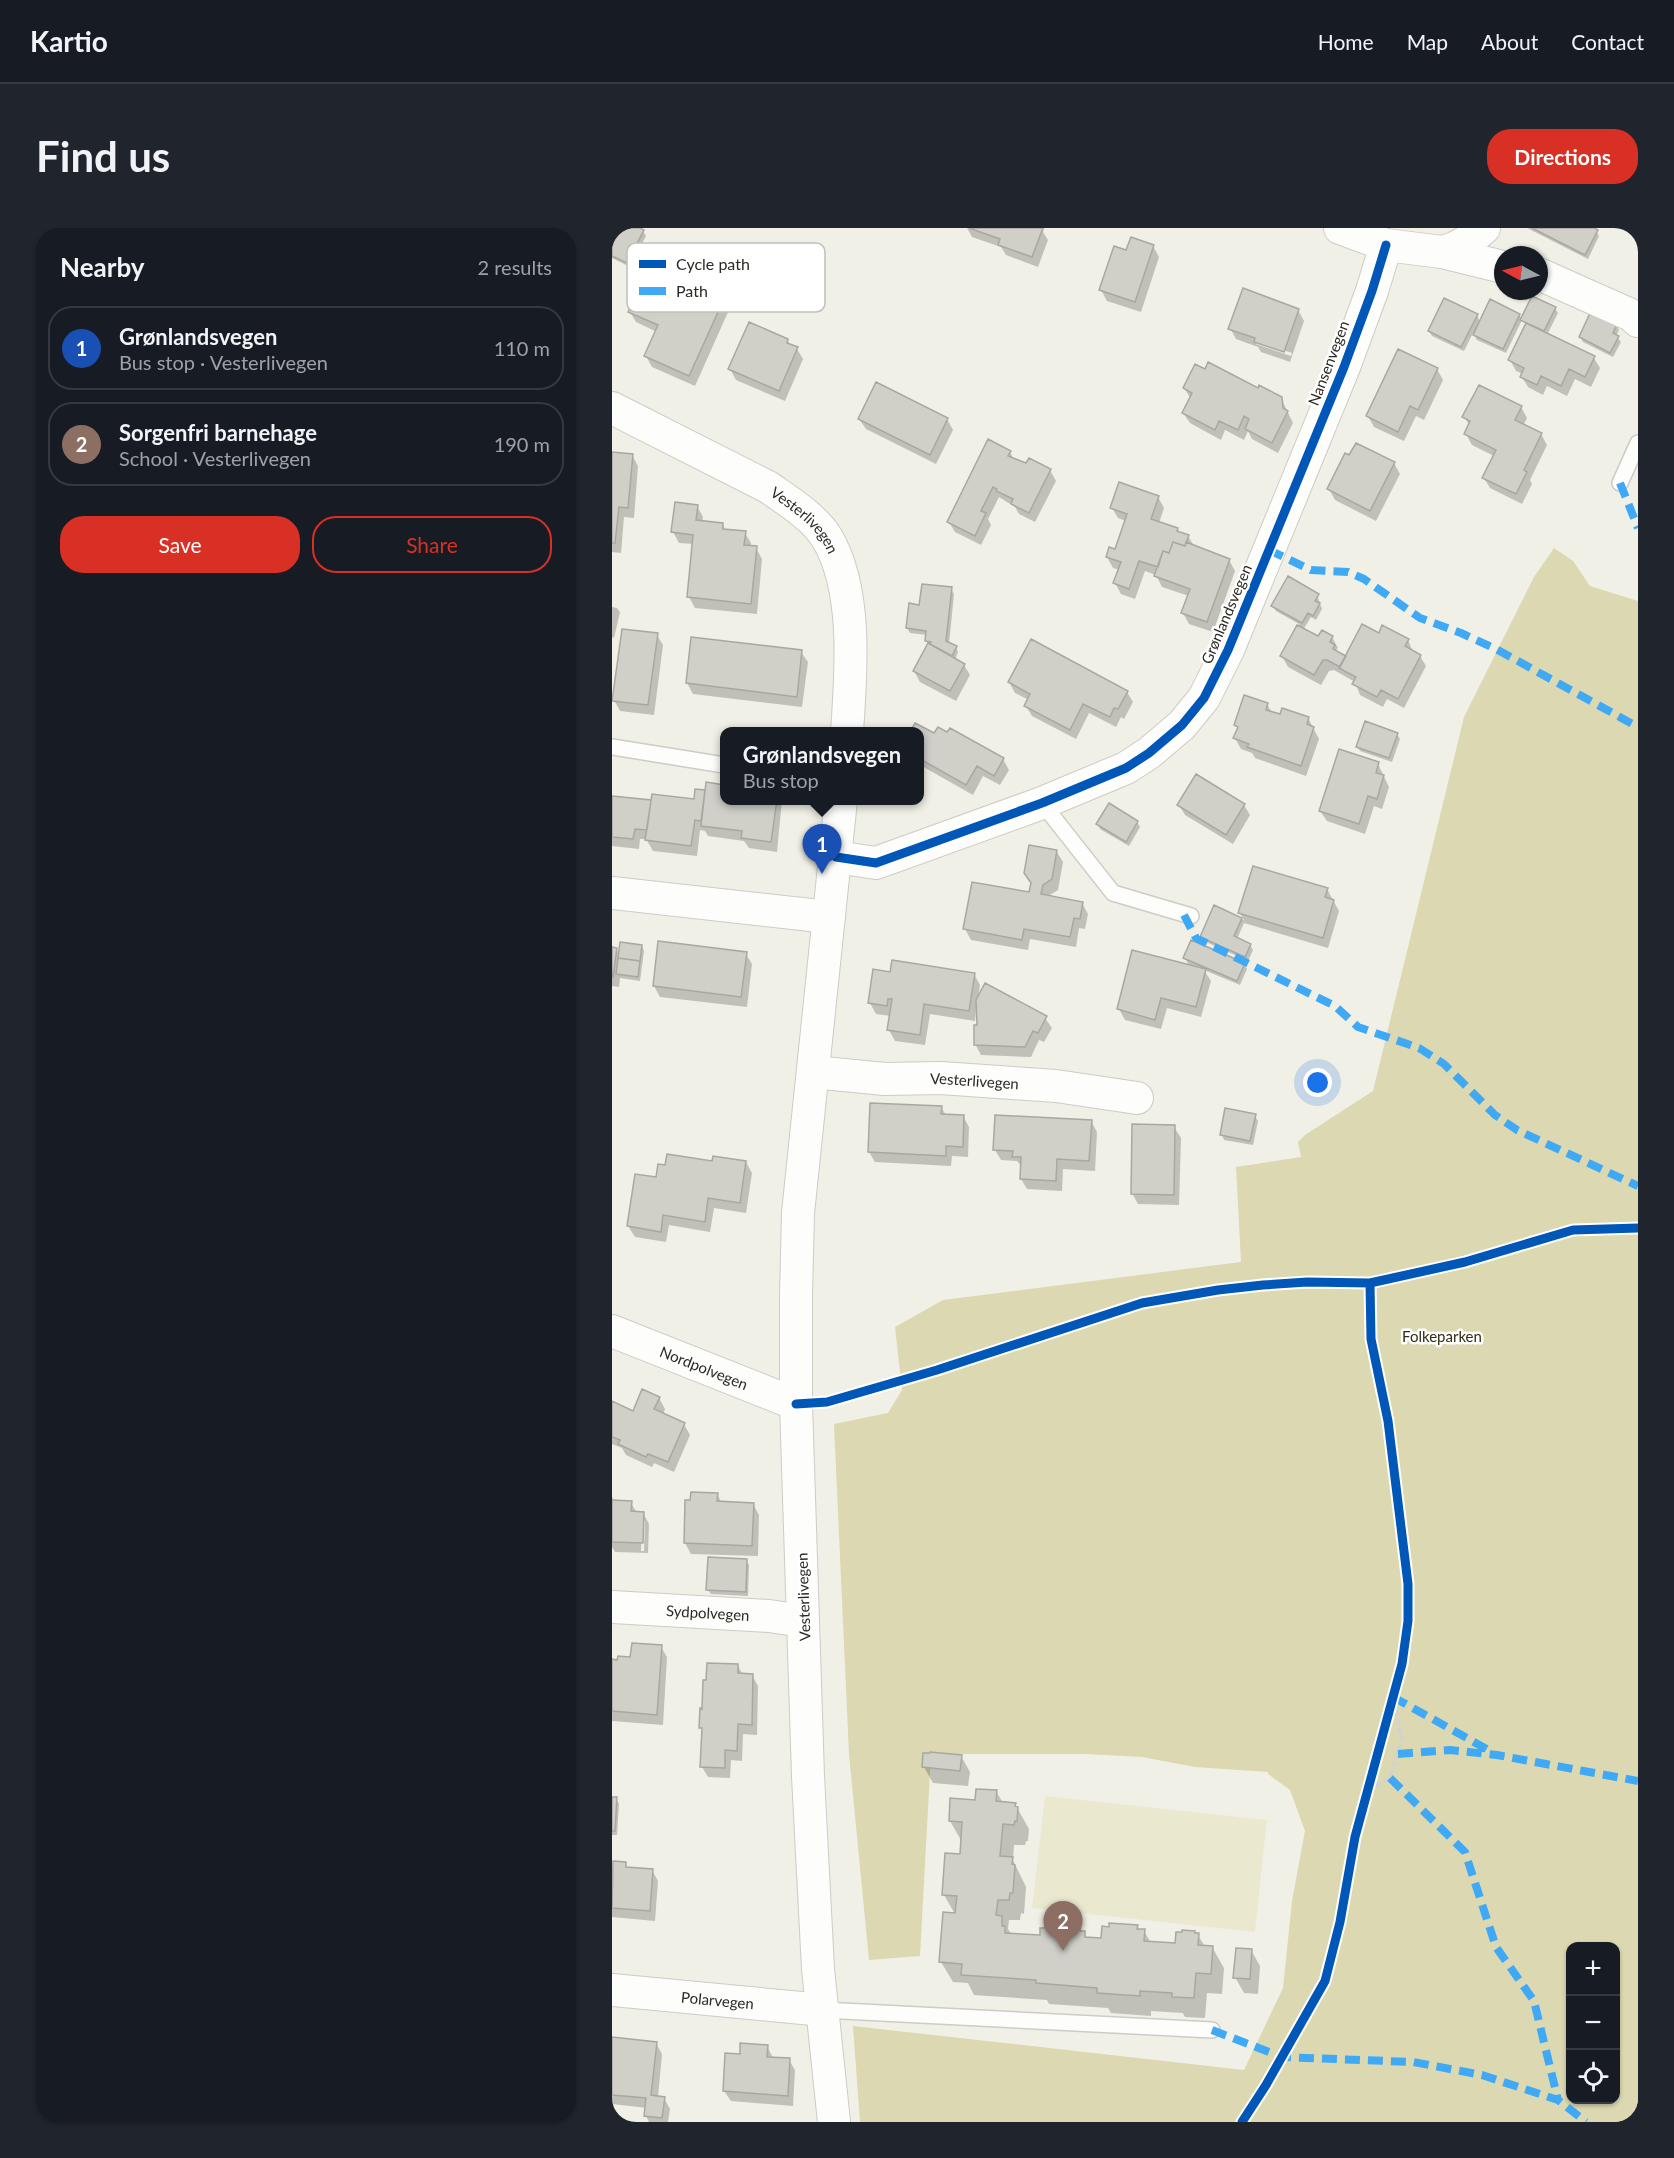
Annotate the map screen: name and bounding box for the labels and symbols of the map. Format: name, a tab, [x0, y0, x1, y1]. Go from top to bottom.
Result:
legend	[627, 243, 825, 312]
north arrow	[1494, 246, 1548, 300]
text: Cycle path	[676, 254, 750, 273]
text: Path	[676, 281, 708, 300]
street label: Nansenvegen	[1304, 318, 1352, 408]
street label: Vesterlivegen	[767, 483, 842, 556]
street label: Grønlandsvegen	[1197, 561, 1255, 667]
pin: 1	[802, 824, 842, 874]
your location	[1303, 1068, 1332, 1097]
street label: Vesterlivegen	[930, 1069, 1019, 1092]
park label: Folkeparken	[1402, 1327, 1482, 1345]
street label: Nordpolvegen	[657, 1342, 751, 1393]
street label: Vesterlivegen	[792, 1552, 814, 1642]
street label: Sydpolvegen	[666, 1601, 750, 1624]
pin: 2	[1044, 1902, 1082, 1951]
street label: Polarvegen	[680, 1988, 755, 2012]

